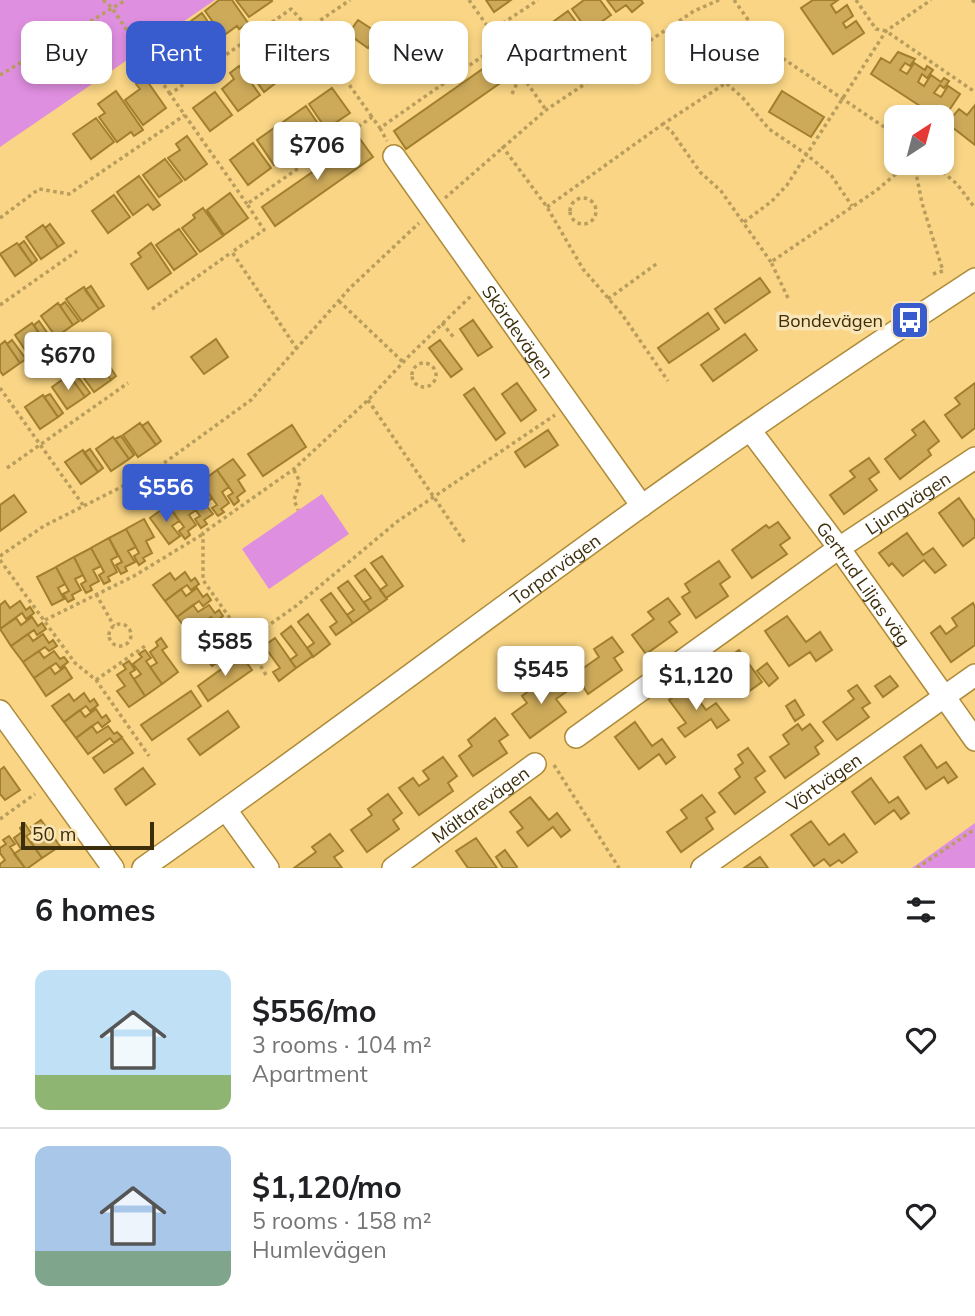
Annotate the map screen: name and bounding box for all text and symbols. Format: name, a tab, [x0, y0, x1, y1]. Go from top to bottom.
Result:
chip: Buy	[21, 21, 112, 84]
chip: Rent	[126, 21, 226, 84]
chip: Filters	[240, 21, 355, 84]
chip: New	[369, 21, 468, 84]
chip: Apartment	[482, 21, 651, 84]
chip: House	[665, 21, 784, 84]
north arrow	[884, 105, 954, 175]
map controls	[884, 105, 954, 175]
pin: $706	[276, 122, 358, 182]
text: $706	[289, 130, 345, 159]
street label: Skördevägen	[477, 280, 559, 383]
bus stop icon: Bondevägen	[889, 299, 931, 341]
place label: Bondevägen	[778, 309, 883, 332]
pin: $670	[27, 332, 109, 392]
text: $670	[40, 340, 96, 369]
pin: $556	[125, 464, 207, 524]
street label: Ljungvägen	[860, 466, 955, 539]
text: $556	[138, 472, 194, 501]
street label: Gertrud Liljas väg	[812, 517, 916, 650]
street label: Torparvägen	[505, 528, 605, 610]
pin: $585	[184, 618, 266, 678]
text: $585	[197, 626, 253, 655]
pin: $545	[500, 646, 582, 706]
pin: $1,120	[639, 652, 753, 712]
text: $545	[513, 654, 569, 683]
text: $1,120	[659, 660, 733, 689]
street label: Vörtvägen	[782, 748, 866, 816]
street label: Mältarevägen	[427, 761, 533, 848]
scale bar	[21, 819, 154, 851]
text: 50 m	[32, 822, 76, 846]
text: 6 homes	[35, 891, 156, 929]
icon: filters	[902, 891, 940, 929]
text: $556/mo	[252, 992, 376, 1030]
icon: home	[91, 998, 175, 1082]
icon: heart	[902, 1021, 940, 1059]
text: 3 rooms · 104 m²	[252, 1030, 432, 1059]
text: Apartment	[252, 1059, 368, 1088]
text: $1,120/mo	[252, 1168, 402, 1206]
icon: home	[91, 1174, 175, 1258]
icon: heart	[902, 1197, 940, 1235]
text: 5 rooms · 158 m²	[252, 1206, 432, 1235]
text: Humlevägen	[252, 1235, 387, 1264]

